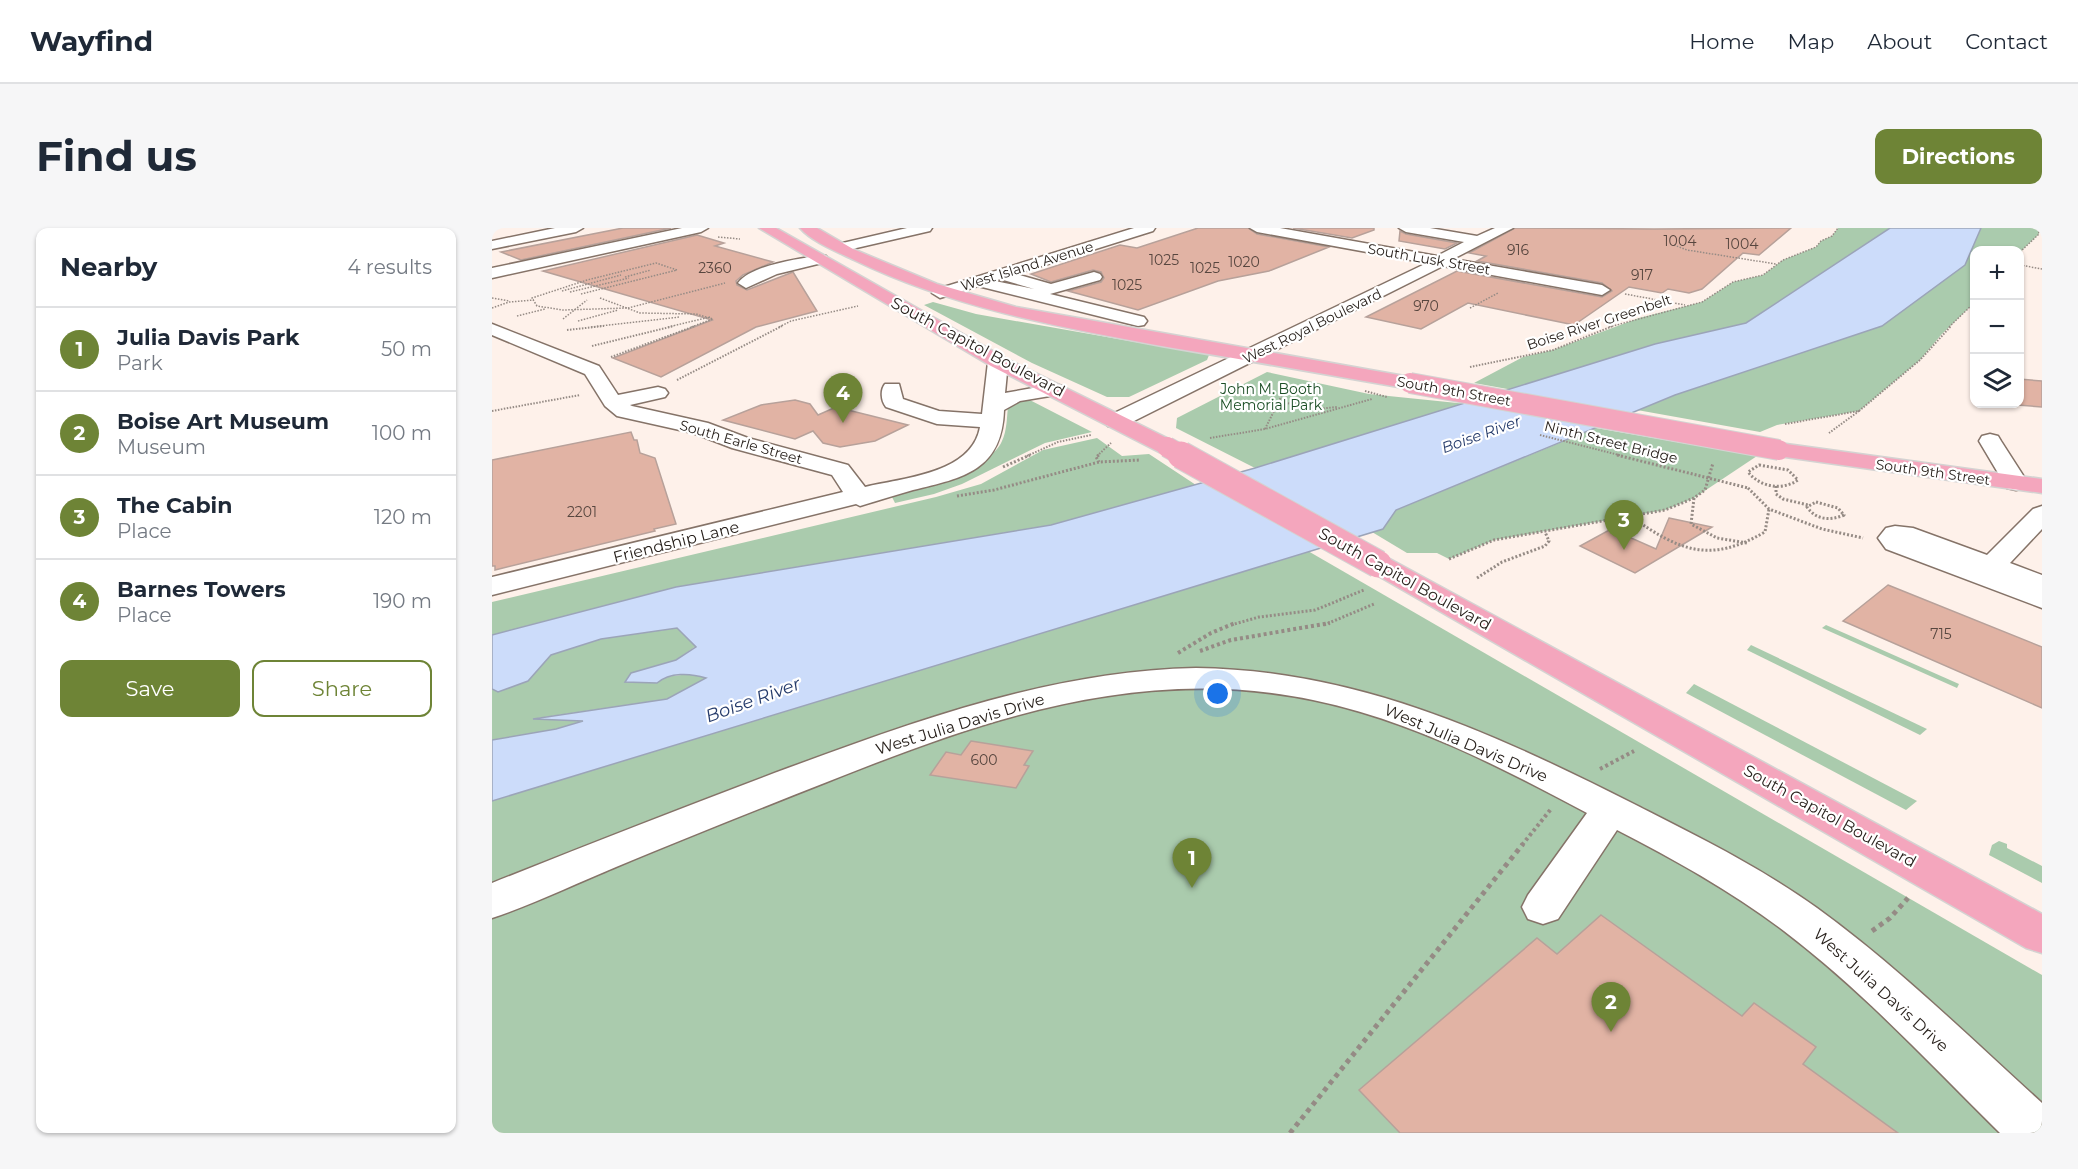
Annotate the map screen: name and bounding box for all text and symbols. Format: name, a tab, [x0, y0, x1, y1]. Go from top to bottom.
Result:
text: Wayfind	[30, 24, 153, 58]
text: Home	[1689, 29, 1754, 54]
text: Map	[1787, 29, 1834, 54]
text: About	[1867, 29, 1932, 54]
text: Contact	[1965, 29, 2048, 54]
button: Directions	[1875, 129, 2042, 184]
text: Find us	[36, 130, 197, 182]
house number: 1004	[1664, 232, 1697, 250]
house number: 1004	[1726, 235, 1759, 253]
street label: West Island Avenue	[958, 237, 1096, 295]
street label: South Lusk Street	[1366, 239, 1492, 279]
house number: 916	[1507, 241, 1530, 259]
map controls	[1970, 246, 2024, 408]
button: +	[1970, 246, 2024, 300]
text: Nearby	[60, 251, 157, 283]
house number: 1025	[1149, 251, 1179, 269]
house number: 1020	[1228, 253, 1260, 271]
text: 4 results	[347, 255, 432, 279]
house number: 2360	[698, 259, 732, 277]
house number: 1025	[1190, 259, 1220, 277]
house number: 917	[1631, 266, 1653, 284]
house number: 1025	[1112, 276, 1142, 294]
street label: West Royal Boulevard	[1240, 284, 1384, 368]
street label: Boise River Greenbelt	[1524, 290, 1674, 354]
street label: South Capitol Boulevard	[888, 293, 1068, 401]
house number: 970	[1413, 297, 1439, 315]
button: −	[1970, 300, 2024, 354]
text: Julia Davis Park	[117, 324, 300, 351]
text: 1	[76, 337, 83, 361]
text: 50 m	[381, 337, 432, 361]
text: Park	[117, 351, 163, 375]
button: layers	[1970, 354, 2024, 408]
street label: South 9th Street	[1396, 372, 1513, 410]
pin: 4	[824, 374, 862, 423]
park label: John M. Booth Memorial Park	[1219, 380, 1323, 414]
text: Boise Art Museum	[117, 408, 329, 435]
water label: Boise River	[1439, 411, 1524, 457]
street label: South Earle Street	[678, 416, 805, 468]
street label: Ninth Street Bridge	[1542, 417, 1680, 467]
text: 2	[74, 421, 85, 445]
text: 100 m	[372, 421, 432, 445]
text: Museum	[117, 435, 206, 459]
street label: South 9th Street	[1875, 455, 1992, 489]
text: The Cabin	[117, 492, 232, 519]
pin: 3	[1604, 500, 1644, 550]
house number: 2201	[567, 503, 597, 521]
text: 3	[74, 505, 85, 529]
text: 120 m	[374, 505, 432, 529]
street label: Friendship Lane	[611, 517, 741, 567]
text: Place	[117, 519, 172, 543]
street label: South Capitol Boulevard	[1316, 524, 1494, 634]
text: Barnes Towers	[117, 576, 286, 603]
text: 4	[73, 589, 86, 613]
text: 190 m	[373, 589, 432, 613]
text: Place	[117, 603, 172, 627]
house number: 715	[1930, 625, 1952, 643]
button: Save	[60, 660, 240, 717]
button: Share	[252, 660, 432, 717]
water label: Boise River	[702, 672, 804, 727]
your location	[1203, 679, 1232, 708]
street label: West Julia Davis Drive	[873, 689, 1047, 759]
street label: West Julia Davis Drive	[1382, 700, 1550, 786]
house number: 600	[970, 751, 998, 769]
street label: South Capitol Boulevard	[1741, 761, 1919, 871]
pin: 1	[1172, 838, 1212, 888]
street label: West Julia Davis Drive	[1809, 924, 1953, 1056]
pin: 2	[1592, 982, 1630, 1032]

